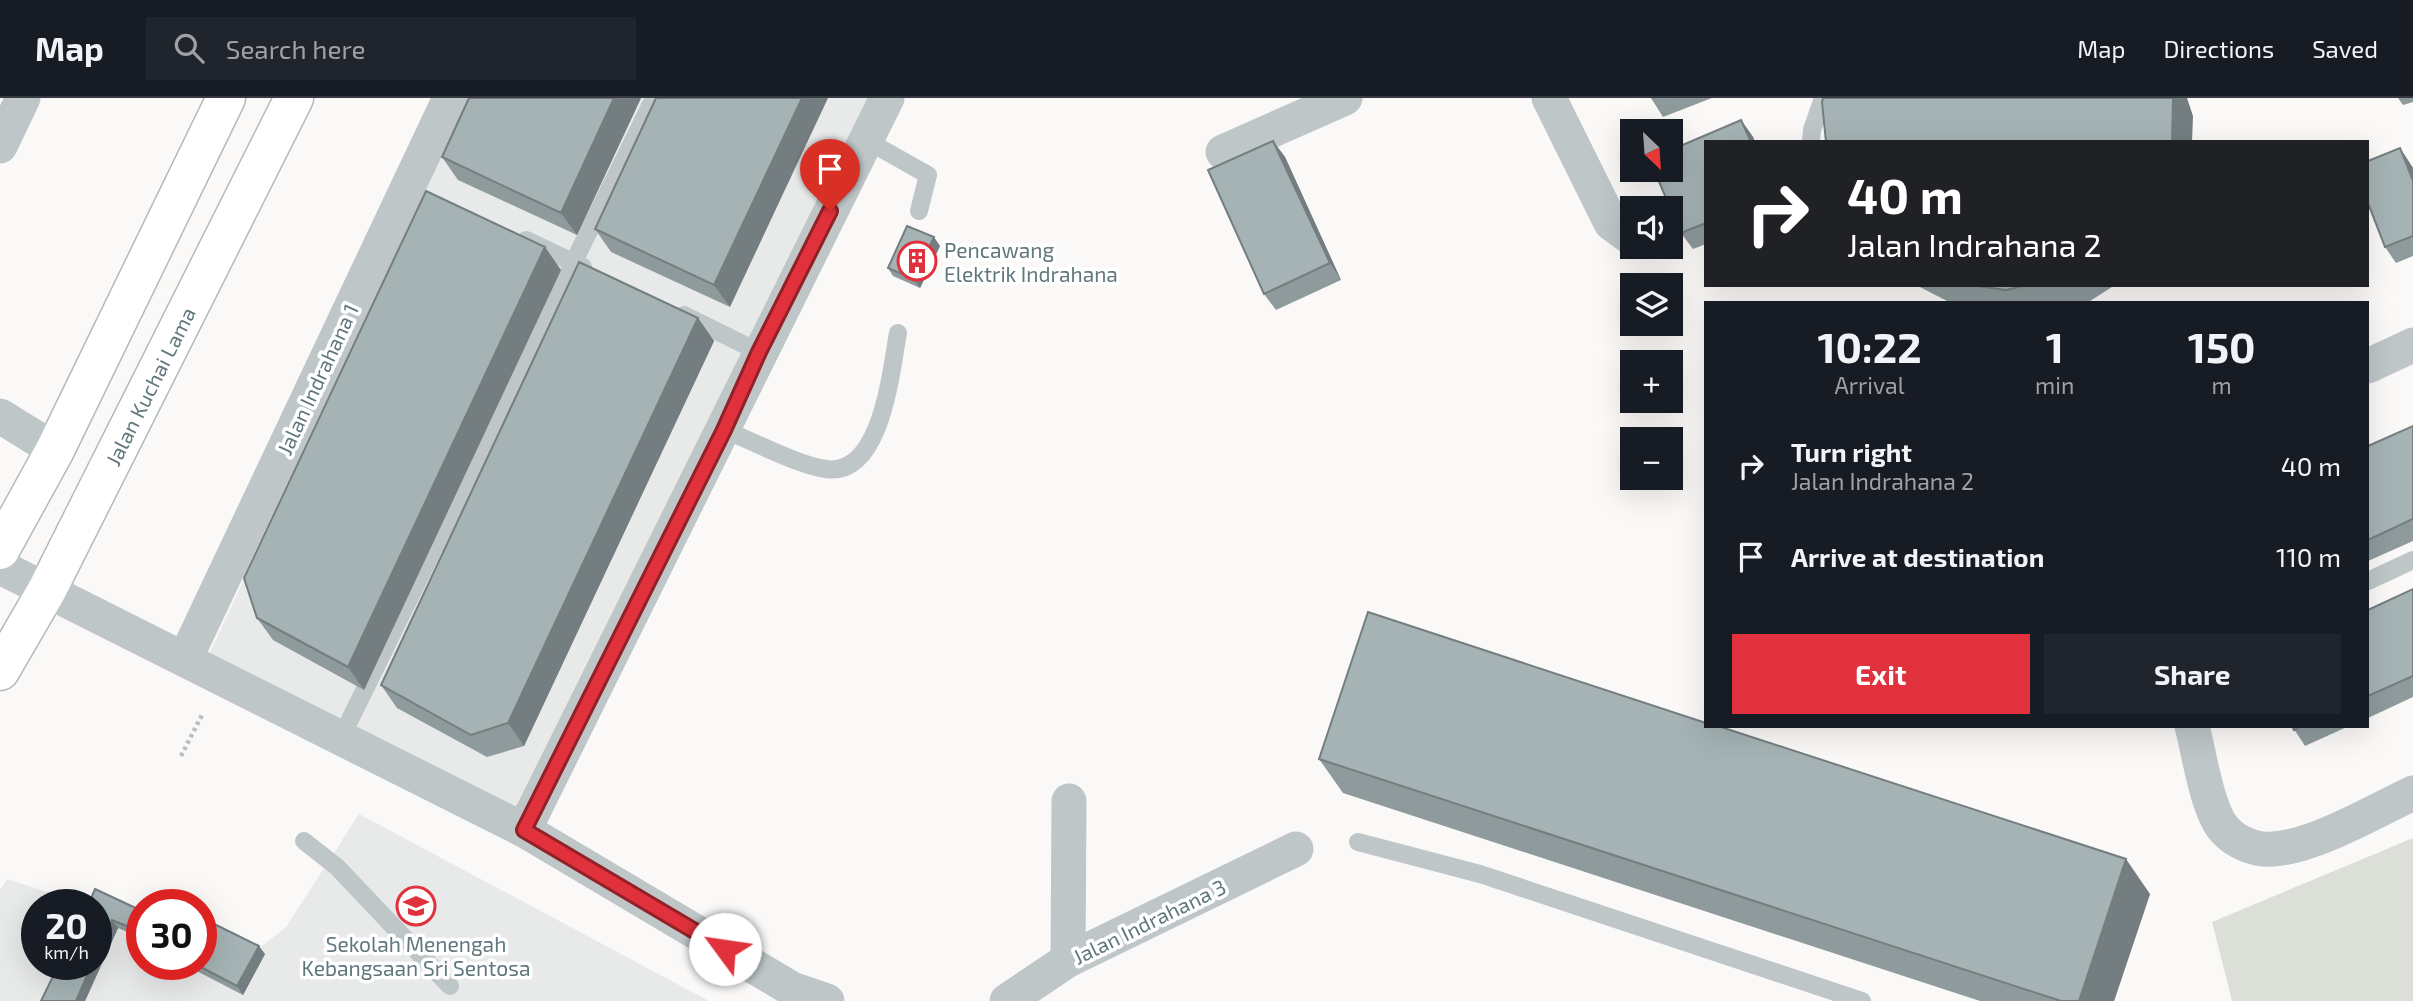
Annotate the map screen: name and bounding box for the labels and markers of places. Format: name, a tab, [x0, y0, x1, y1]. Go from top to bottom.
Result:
pin	[800, 139, 860, 211]
place label: Pencawang Elektrik Indrahana	[944, 237, 1118, 286]
building icon: Pencawang Elektrik Indrahana	[896, 240, 938, 282]
school or university icon: Sekolah Menengah Kebangsaan Sri Sentosa	[395, 885, 437, 927]
place label: Sekolah Menengah Kebangsaan Sri Sentosa	[302, 931, 530, 980]

